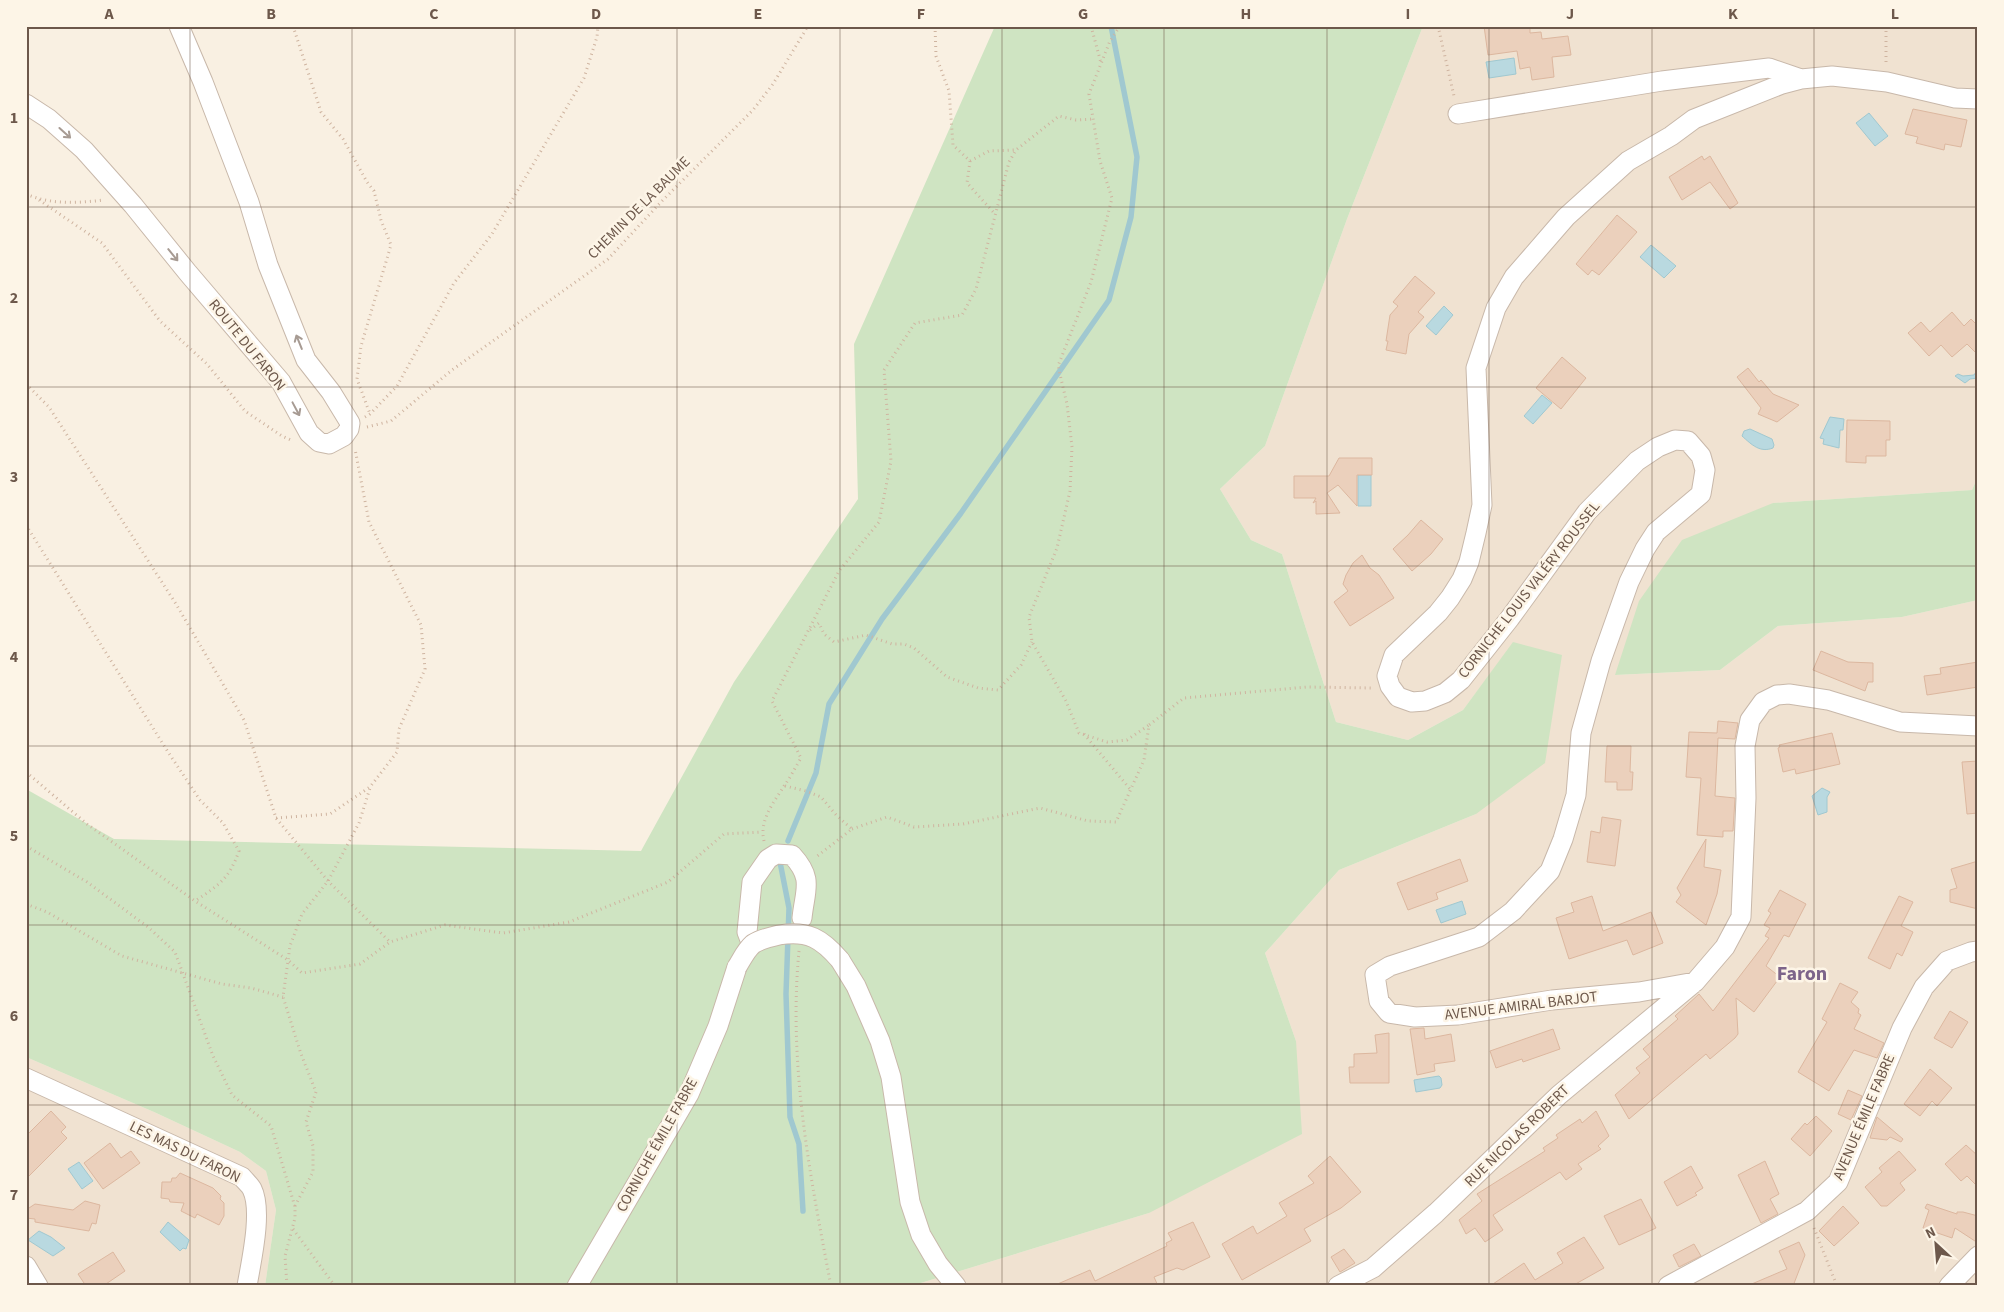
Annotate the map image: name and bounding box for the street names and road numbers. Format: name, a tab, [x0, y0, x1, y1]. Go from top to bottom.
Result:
street label: CHEMIN DE LA BAUME	[583, 152, 695, 264]
street label: ROUTE DU FARON	[204, 295, 290, 395]
street label: CORNICHE LOUIS VALÉRY ROUSSEL	[1453, 497, 1605, 683]
street label: AVENUE AMIRAL BARJOT	[1443, 986, 1599, 1026]
street label: AVENUE ÉMILE FABRE	[1828, 1051, 1900, 1183]
street label: CORNICHE ÉMILE FABRE	[611, 1074, 703, 1216]
street label: RUE NICOLAS ROBERT	[1460, 1080, 1574, 1192]
street label: LES MAS DU FARON	[126, 1116, 244, 1188]

